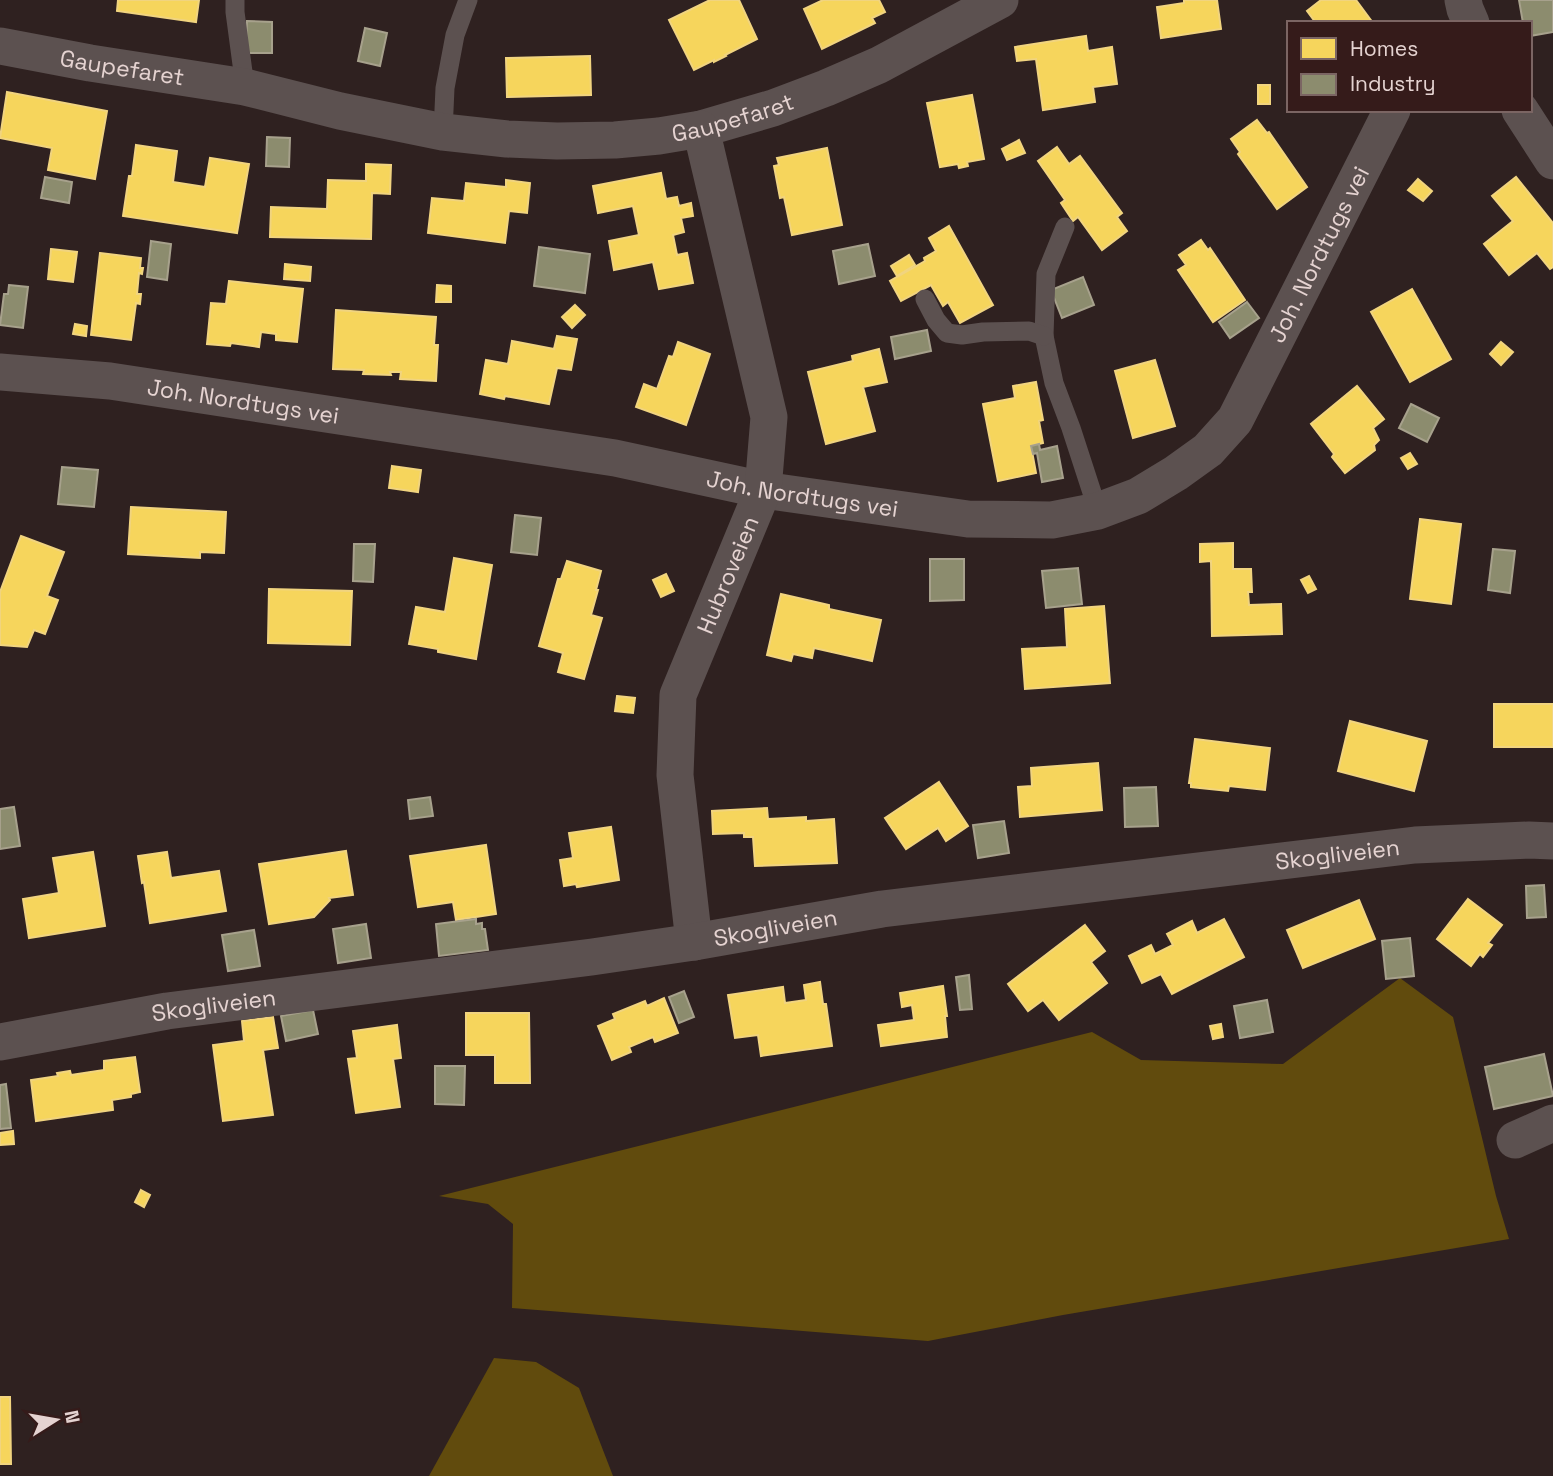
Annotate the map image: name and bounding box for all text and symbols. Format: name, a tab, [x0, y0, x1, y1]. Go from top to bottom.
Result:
legend	[1287, 21, 1532, 112]
text: Homes	[1350, 35, 1418, 62]
street label: Gaupefaret	[57, 43, 186, 92]
text: Industry	[1350, 70, 1436, 97]
street label: Gaupefaret	[669, 87, 798, 149]
street label: Joh. Nordtugs vei	[1262, 161, 1376, 348]
street label: Joh. Nordtugs vei	[145, 372, 341, 431]
street label: Joh. Nordtugs vei	[704, 463, 900, 524]
street label: Hubroveien	[690, 512, 766, 638]
street label: Skogliveien	[1274, 832, 1401, 877]
street label: Skogliveien	[711, 902, 840, 953]
street label: Skogliveien	[149, 982, 278, 1029]
north arrow	[21, 1385, 91, 1455]
text: N	[59, 1408, 86, 1425]

